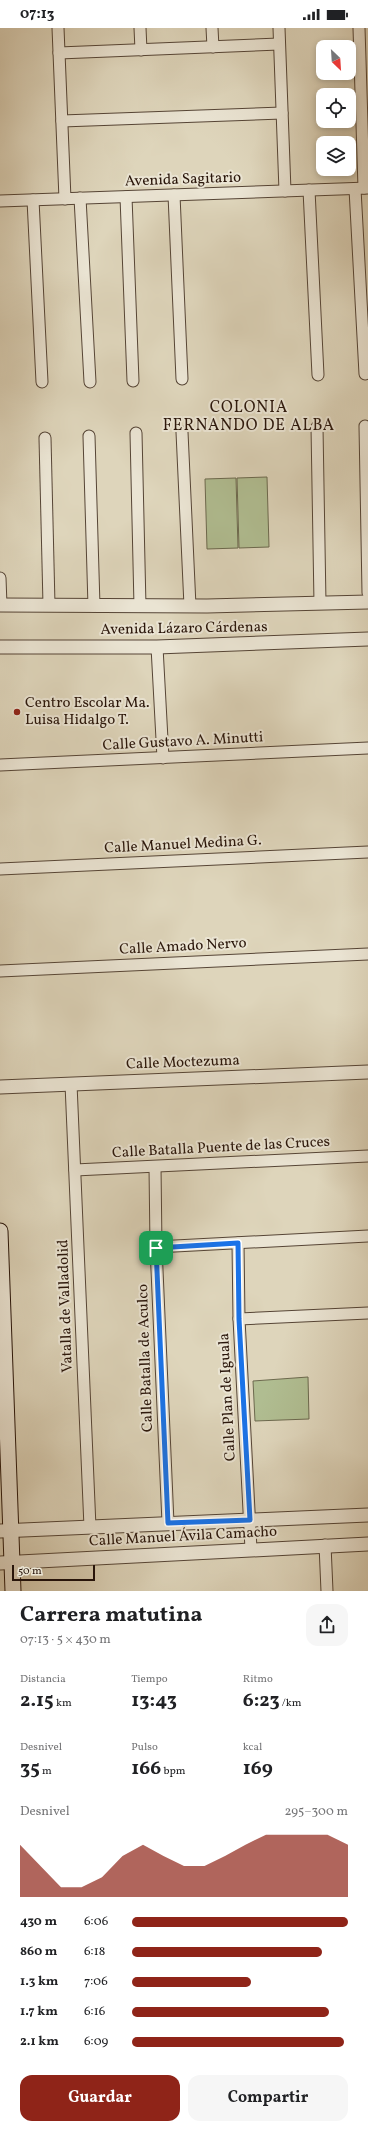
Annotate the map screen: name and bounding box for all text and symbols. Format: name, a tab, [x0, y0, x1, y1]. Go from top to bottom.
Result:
text: 07:13	[20, 4, 54, 25]
north arrow	[316, 40, 356, 80]
map controls	[316, 40, 356, 176]
button: locate	[316, 88, 356, 128]
button: layers	[316, 136, 356, 176]
street label: Avenida Sagitario	[124, 167, 242, 193]
district label: COLONIA FERNANDO DE ALBA	[163, 397, 335, 437]
street label: Avenida Lázaro Cárdenas	[100, 617, 268, 641]
place label: Centro Escolar Ma. Luisa Hidalgo T.	[25, 693, 150, 731]
marker: Centro Escolar Ma. Luisa Hidalgo T.	[12, 707, 22, 717]
street label: Calle Gustavo A. Minutti	[102, 727, 264, 757]
street label: Calle Manuel Medina G.	[104, 830, 262, 860]
street label: Calle Amado Nervo	[119, 933, 247, 961]
street label: Calle Moctezuma	[126, 1051, 240, 1075]
street label: Calle Batalla Puente de las Cruces	[111, 1132, 331, 1164]
pin	[139, 1231, 173, 1265]
icon: arrive	[145, 1237, 167, 1259]
street label: Vatalla de Valladolid	[53, 1239, 79, 1373]
street label: Calle Batalla de Aculco	[133, 1284, 159, 1432]
street label: Calle Plan de Iguala	[214, 1332, 242, 1462]
street label: Calle Manuel Ávila Camacho	[89, 1522, 277, 1552]
scale bar	[12, 1563, 95, 1582]
text: 50 m	[18, 1564, 42, 1579]
text: Carrera matutina	[20, 1600, 202, 1631]
button: share	[306, 1604, 348, 1646]
text: 07:13 · 5 × 430 m	[20, 1631, 111, 1649]
text: Distancia	[20, 1672, 66, 1687]
text: Tiempo	[131, 1672, 168, 1687]
text: Ritmo	[243, 1672, 273, 1687]
text: 2.15	[20, 1687, 54, 1715]
text: 13:43	[131, 1687, 177, 1715]
text: 6:23	[243, 1687, 280, 1715]
text: km	[54, 1696, 72, 1711]
text: /km	[280, 1696, 302, 1711]
text: Desnivel	[20, 1740, 62, 1755]
text: Pulso	[131, 1740, 158, 1755]
text: kcal	[243, 1740, 262, 1755]
text: 35	[20, 1755, 40, 1783]
text: 166	[131, 1755, 161, 1783]
text: 169	[243, 1755, 273, 1783]
text: m	[40, 1764, 52, 1779]
text: bpm	[161, 1764, 186, 1779]
text: Desnivel	[20, 1803, 70, 1821]
text: 295–300 m	[285, 1803, 348, 1821]
text: 430 m	[20, 1913, 57, 1931]
text: 6:06	[84, 1913, 108, 1931]
text: 860 m	[20, 1943, 57, 1961]
text: 6:18	[84, 1943, 105, 1961]
text: 1.3 km	[20, 1973, 58, 1991]
text: 7:06	[84, 1973, 108, 1991]
text: 1.7 km	[20, 2003, 58, 2021]
text: 6:16	[84, 2003, 105, 2021]
text: 2.1 km	[20, 2033, 59, 2051]
text: 6:09	[84, 2033, 108, 2051]
button: Guardar	[20, 2075, 180, 2121]
button: Compartir	[188, 2075, 348, 2121]

